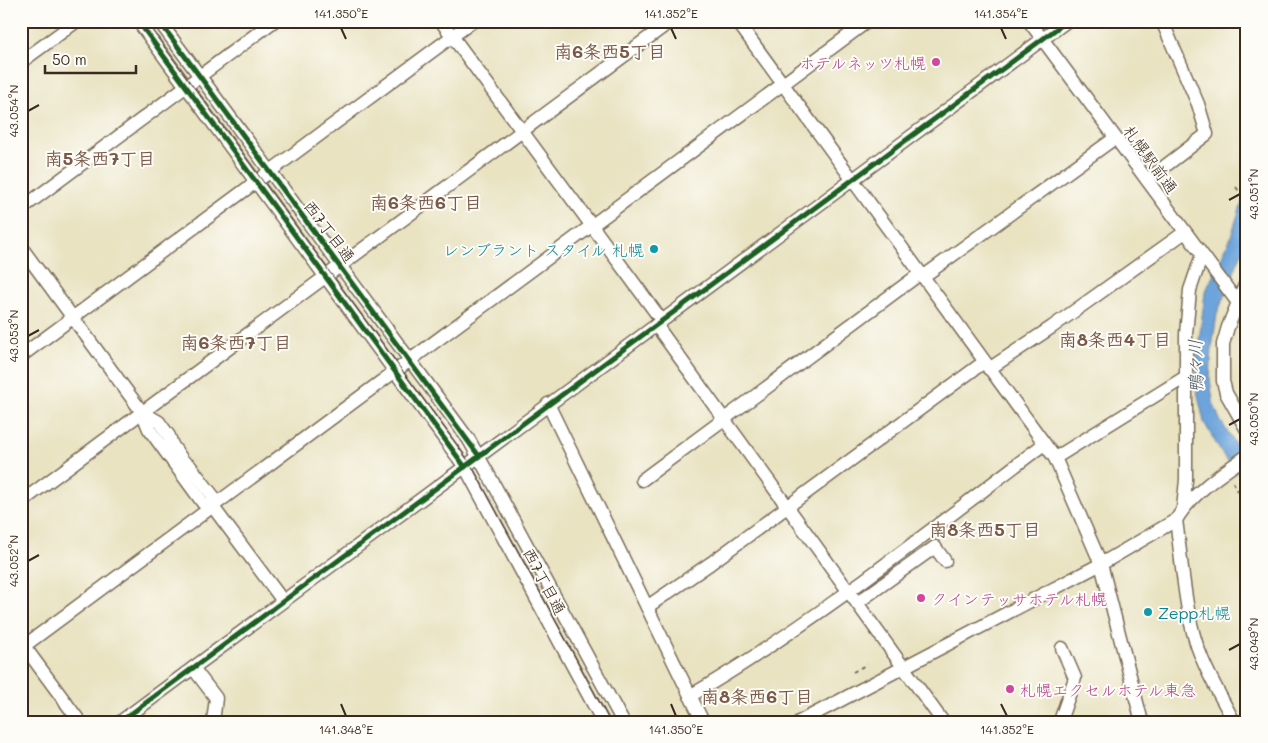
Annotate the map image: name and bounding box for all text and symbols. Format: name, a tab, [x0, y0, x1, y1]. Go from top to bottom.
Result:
text: 141.350°E	[314, 5, 368, 21]
text: 141.352°E	[644, 5, 698, 21]
text: 141.354°E	[974, 5, 1028, 21]
district label: 南6条西5丁目	[554, 39, 666, 63]
scale bar	[45, 42, 136, 74]
text: 50 m	[52, 49, 87, 69]
place label: ホテルネッツ札幌	[799, 52, 926, 73]
marker: ホテルネッツ札幌	[930, 56, 942, 68]
text: 43.054°N	[5, 85, 21, 137]
street label: 札幌駅前通	[1119, 120, 1183, 198]
district label: 南5条西7丁目	[45, 146, 155, 170]
text: 43.051°N	[1245, 169, 1261, 219]
district label: 南6条西6丁目	[370, 190, 482, 214]
street label: 西7丁目通	[300, 196, 360, 266]
place label: レンブラント スタイル 札幌	[443, 239, 644, 260]
marker: レンブラント スタイル 札幌	[648, 243, 660, 255]
text: 43.053°N	[5, 310, 21, 362]
district label: 南8条西4丁目	[1059, 327, 1171, 351]
district label: 南6条西7丁目	[181, 330, 291, 354]
water label: 鴨々川	[1183, 339, 1207, 393]
text: 43.050°N	[1245, 393, 1261, 445]
district label: 南8条西5丁目	[929, 517, 1041, 541]
text: 43.052°N	[5, 535, 21, 587]
street label: 西7丁目通	[519, 544, 571, 618]
place label: クインテッサホテル札幌	[931, 588, 1107, 609]
marker: クインテッサホテル札幌	[915, 592, 927, 604]
place label: Zepp札幌	[1158, 602, 1230, 623]
marker: Zepp札幌	[1142, 606, 1154, 618]
text: 43.049°N	[1245, 618, 1261, 670]
place label: 札幌エクセルホテル東急	[1020, 679, 1196, 700]
marker: 札幌エクセルホテル東急	[1004, 683, 1016, 695]
district label: 南8条西6丁目	[701, 684, 813, 708]
text: 141.348°E	[319, 721, 373, 737]
text: 141.350°E	[649, 721, 703, 737]
text: 141.352°E	[980, 721, 1034, 737]

